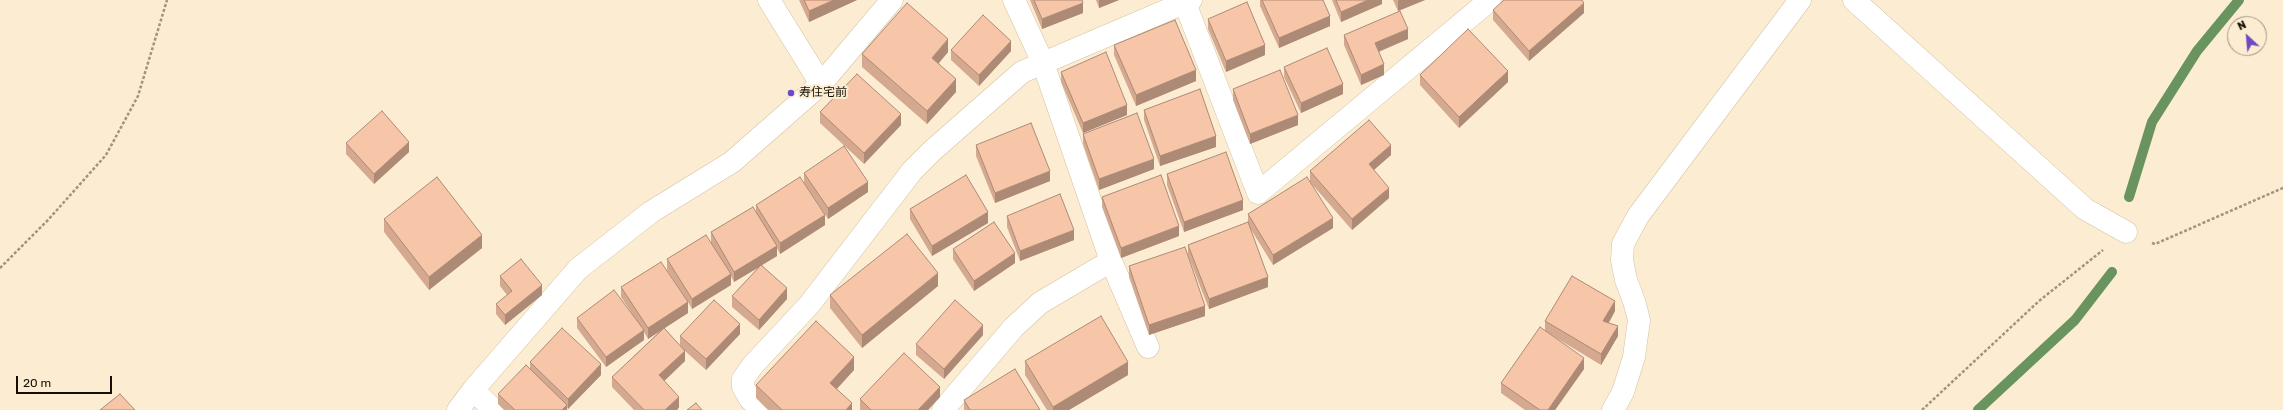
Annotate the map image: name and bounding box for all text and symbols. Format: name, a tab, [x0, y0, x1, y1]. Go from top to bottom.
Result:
north arrow	[2227, 16, 2267, 56]
text: N	[2236, 18, 2248, 33]
place label: 寿住宅前	[799, 86, 847, 100]
marker: 寿住宅前	[786, 88, 796, 98]
scale bar	[18, 368, 114, 394]
text: 20 m	[23, 376, 51, 390]

